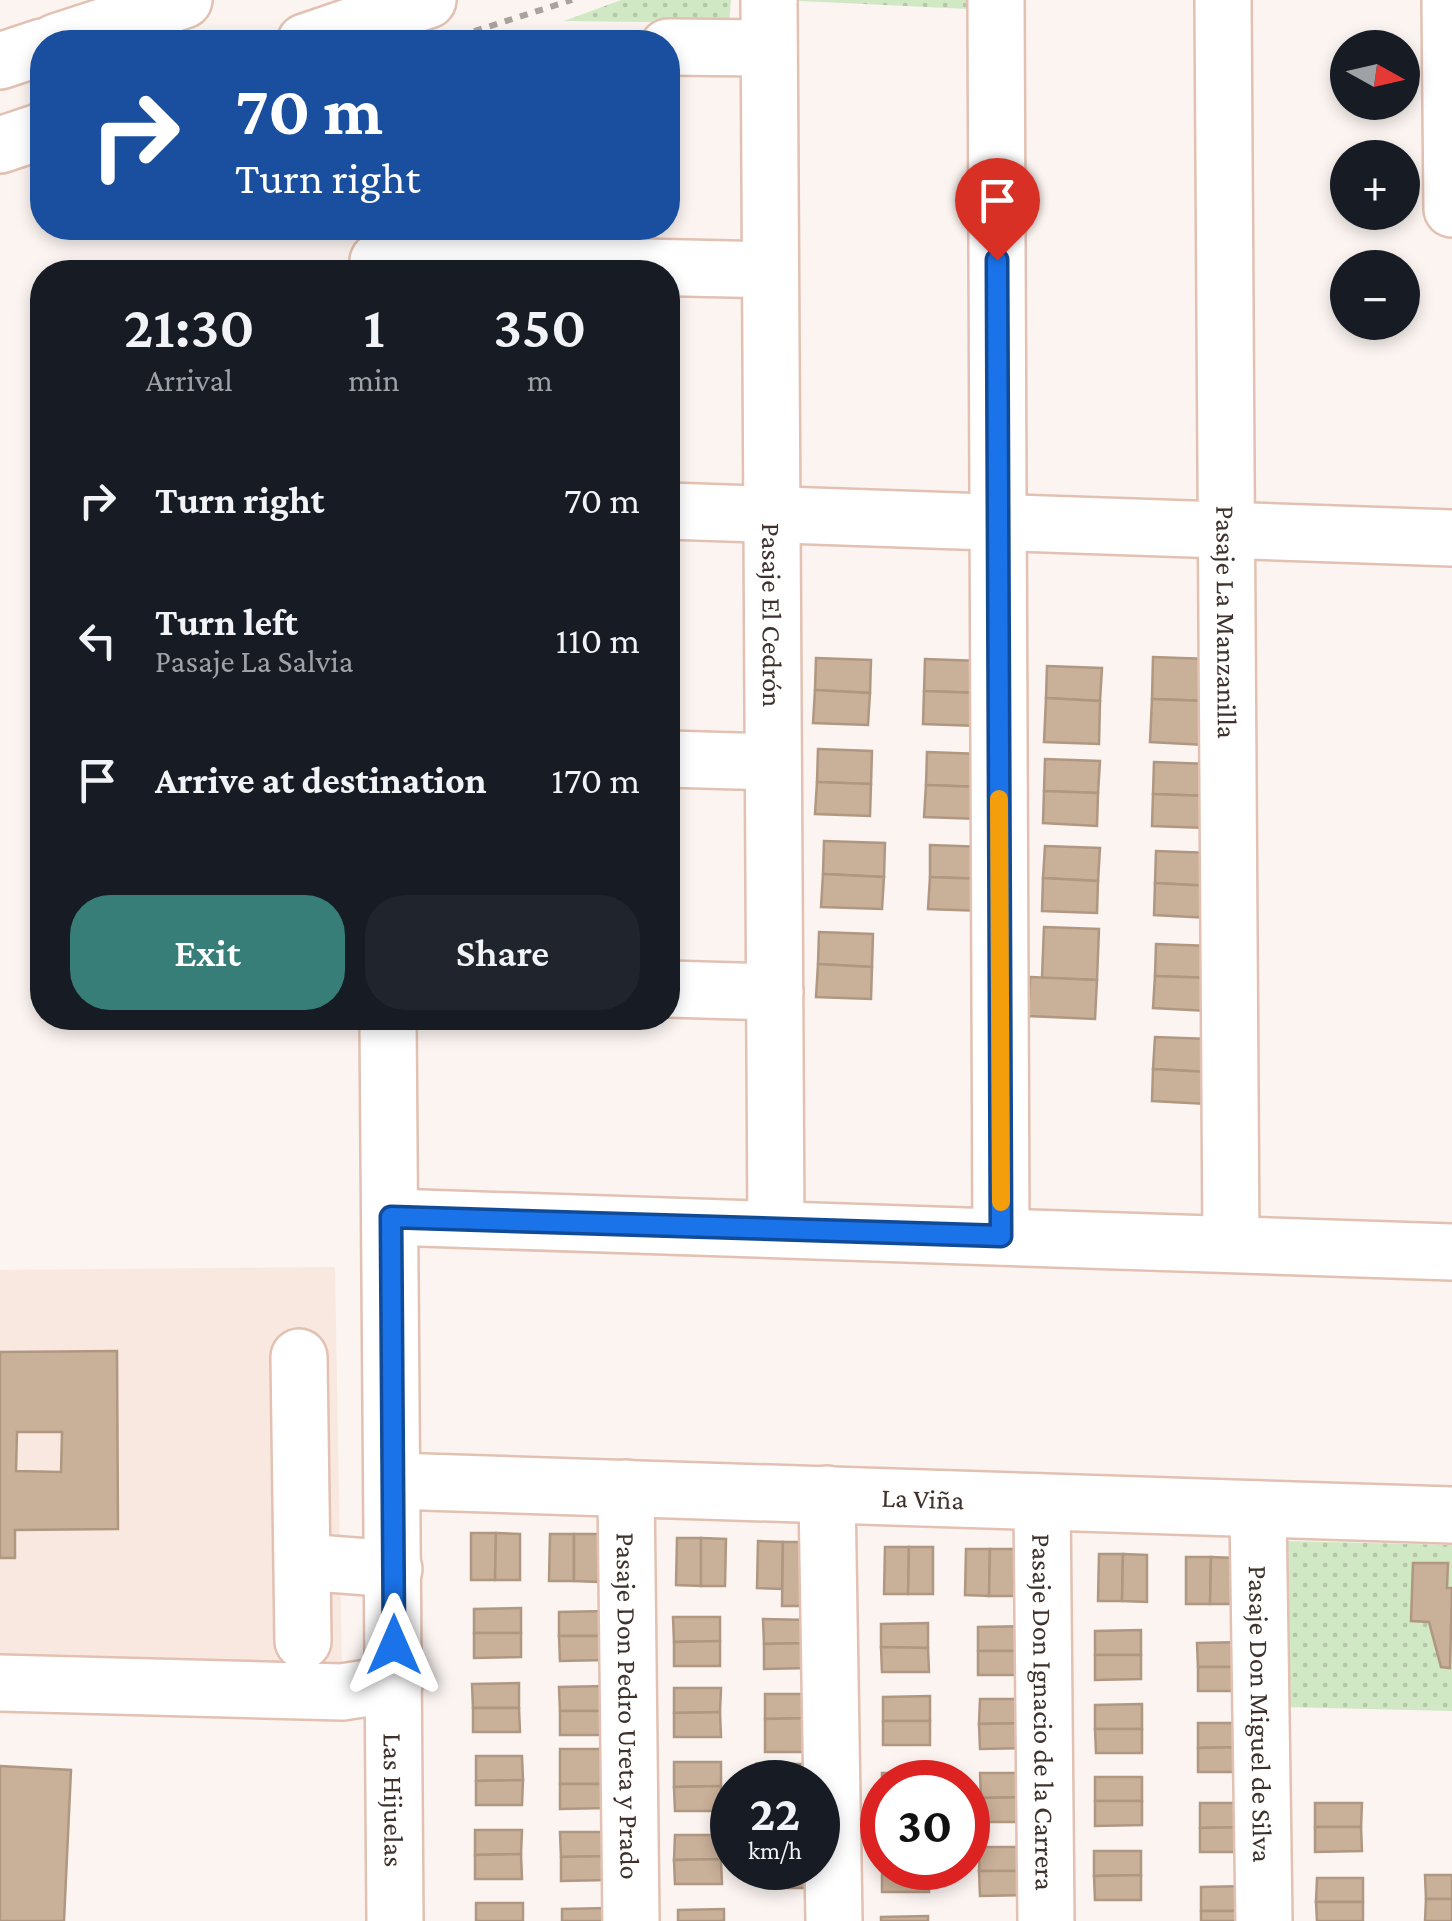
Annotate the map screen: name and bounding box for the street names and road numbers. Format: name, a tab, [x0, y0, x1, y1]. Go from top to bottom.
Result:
street label: Pasaje La Manzanilla	[1210, 505, 1243, 739]
street label: Pasaje El Cedrón	[756, 523, 788, 707]
street label: La Viña	[881, 1482, 965, 1515]
street label: Pasaje Don Pedro Ureta y Prado	[611, 1532, 646, 1880]
street label: Pasaje Don Ignacio de la Carrera	[1026, 1533, 1061, 1891]
street label: Pasaje Don Miguel de Silva	[1243, 1565, 1278, 1863]
street label: Las Hijuelas	[378, 1733, 410, 1867]

